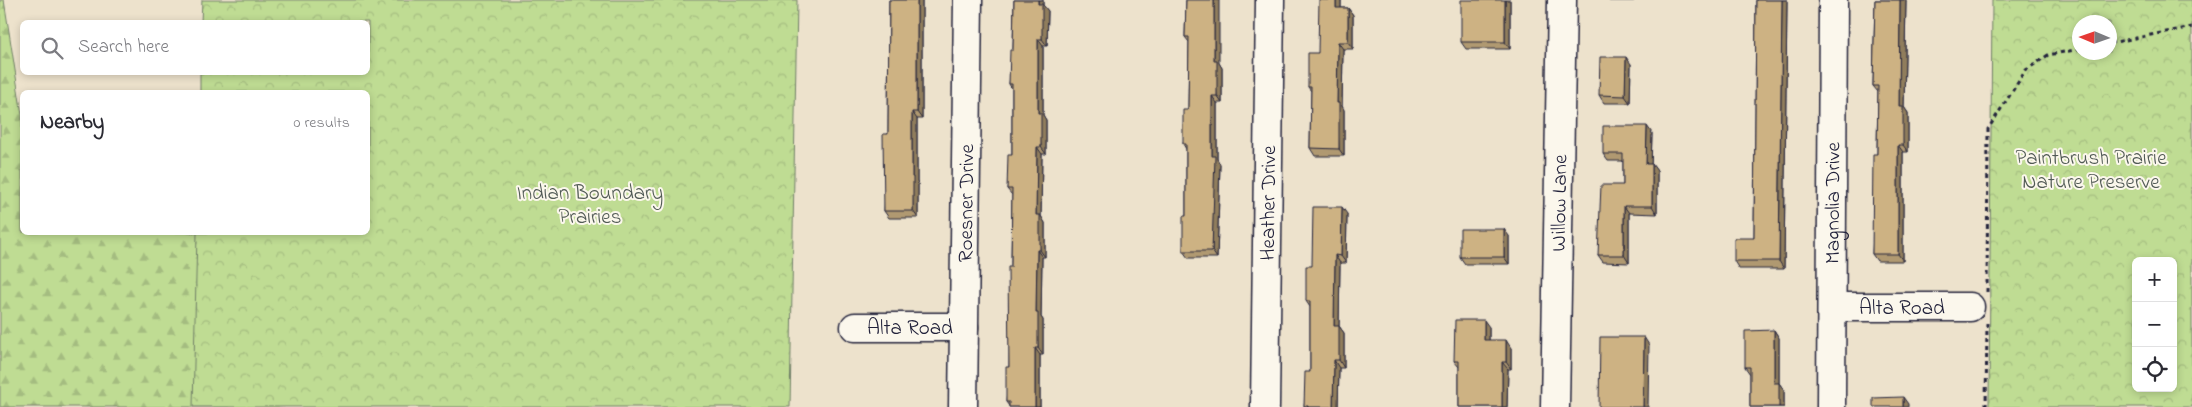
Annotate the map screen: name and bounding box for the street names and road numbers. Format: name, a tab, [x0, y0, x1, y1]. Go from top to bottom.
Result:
street label: Magnolia Drive	[1819, 141, 1851, 264]
street label: Roesner Drive	[952, 143, 983, 262]
street label: Heather Drive	[1254, 145, 1285, 261]
street label: Willow Lane	[1545, 154, 1576, 252]
street label: Alta Road	[1859, 294, 1945, 324]
street label: Alta Road	[867, 314, 953, 344]

